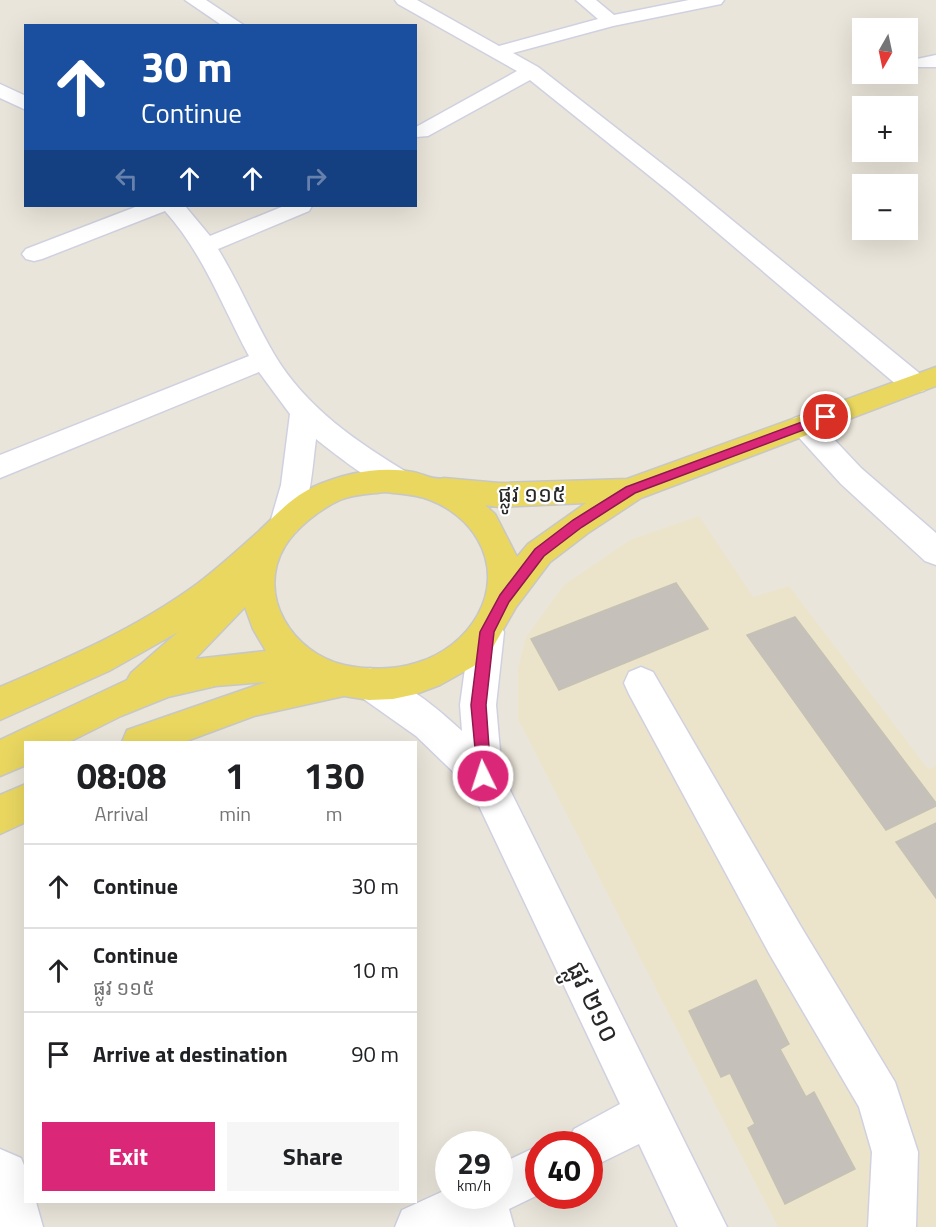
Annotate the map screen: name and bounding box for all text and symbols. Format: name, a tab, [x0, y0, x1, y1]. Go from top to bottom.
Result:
north arrow	[852, 18, 918, 84]
map controls	[852, 18, 918, 240]
text: 30 m	[141, 34, 233, 98]
icon: ahead	[42, 48, 120, 126]
text: Continue	[141, 92, 242, 133]
button: +	[852, 96, 918, 162]
icon: left	[110, 162, 143, 195]
icon: ahead	[173, 162, 206, 195]
icon: ahead	[236, 162, 269, 195]
icon: right	[299, 162, 332, 195]
button: −	[852, 174, 918, 240]
pin	[800, 391, 851, 442]
icon: arrive	[809, 400, 842, 433]
street label: ផ្លូវ ១១៥	[498, 477, 566, 515]
position arrow	[451, 744, 515, 808]
text: 08:08	[77, 748, 167, 803]
text: 1	[225, 748, 245, 803]
text: 130	[304, 748, 364, 803]
text: Arrival	[95, 798, 149, 829]
text: min	[219, 798, 251, 829]
text: m	[326, 798, 342, 829]
text: Continue	[93, 869, 178, 903]
text: 30 m	[351, 869, 399, 903]
icon: ahead	[42, 870, 75, 903]
text: Continue	[93, 938, 178, 972]
text: 10 m	[351, 953, 399, 987]
street label: ផ្លូវ ២១០	[552, 953, 632, 1051]
icon: ahead	[42, 954, 75, 987]
text: ផ្លូវ ១១៥	[93, 972, 155, 1003]
text: Arrive at destination	[93, 1037, 288, 1071]
text: 90 m	[351, 1037, 399, 1071]
icon: arrive	[42, 1038, 75, 1071]
button: Exit	[42, 1122, 215, 1191]
button: Share	[227, 1122, 399, 1191]
speed limit sign: 40	[525, 1131, 603, 1209]
text: 29	[457, 1140, 491, 1186]
text: km/h	[457, 1174, 491, 1197]

